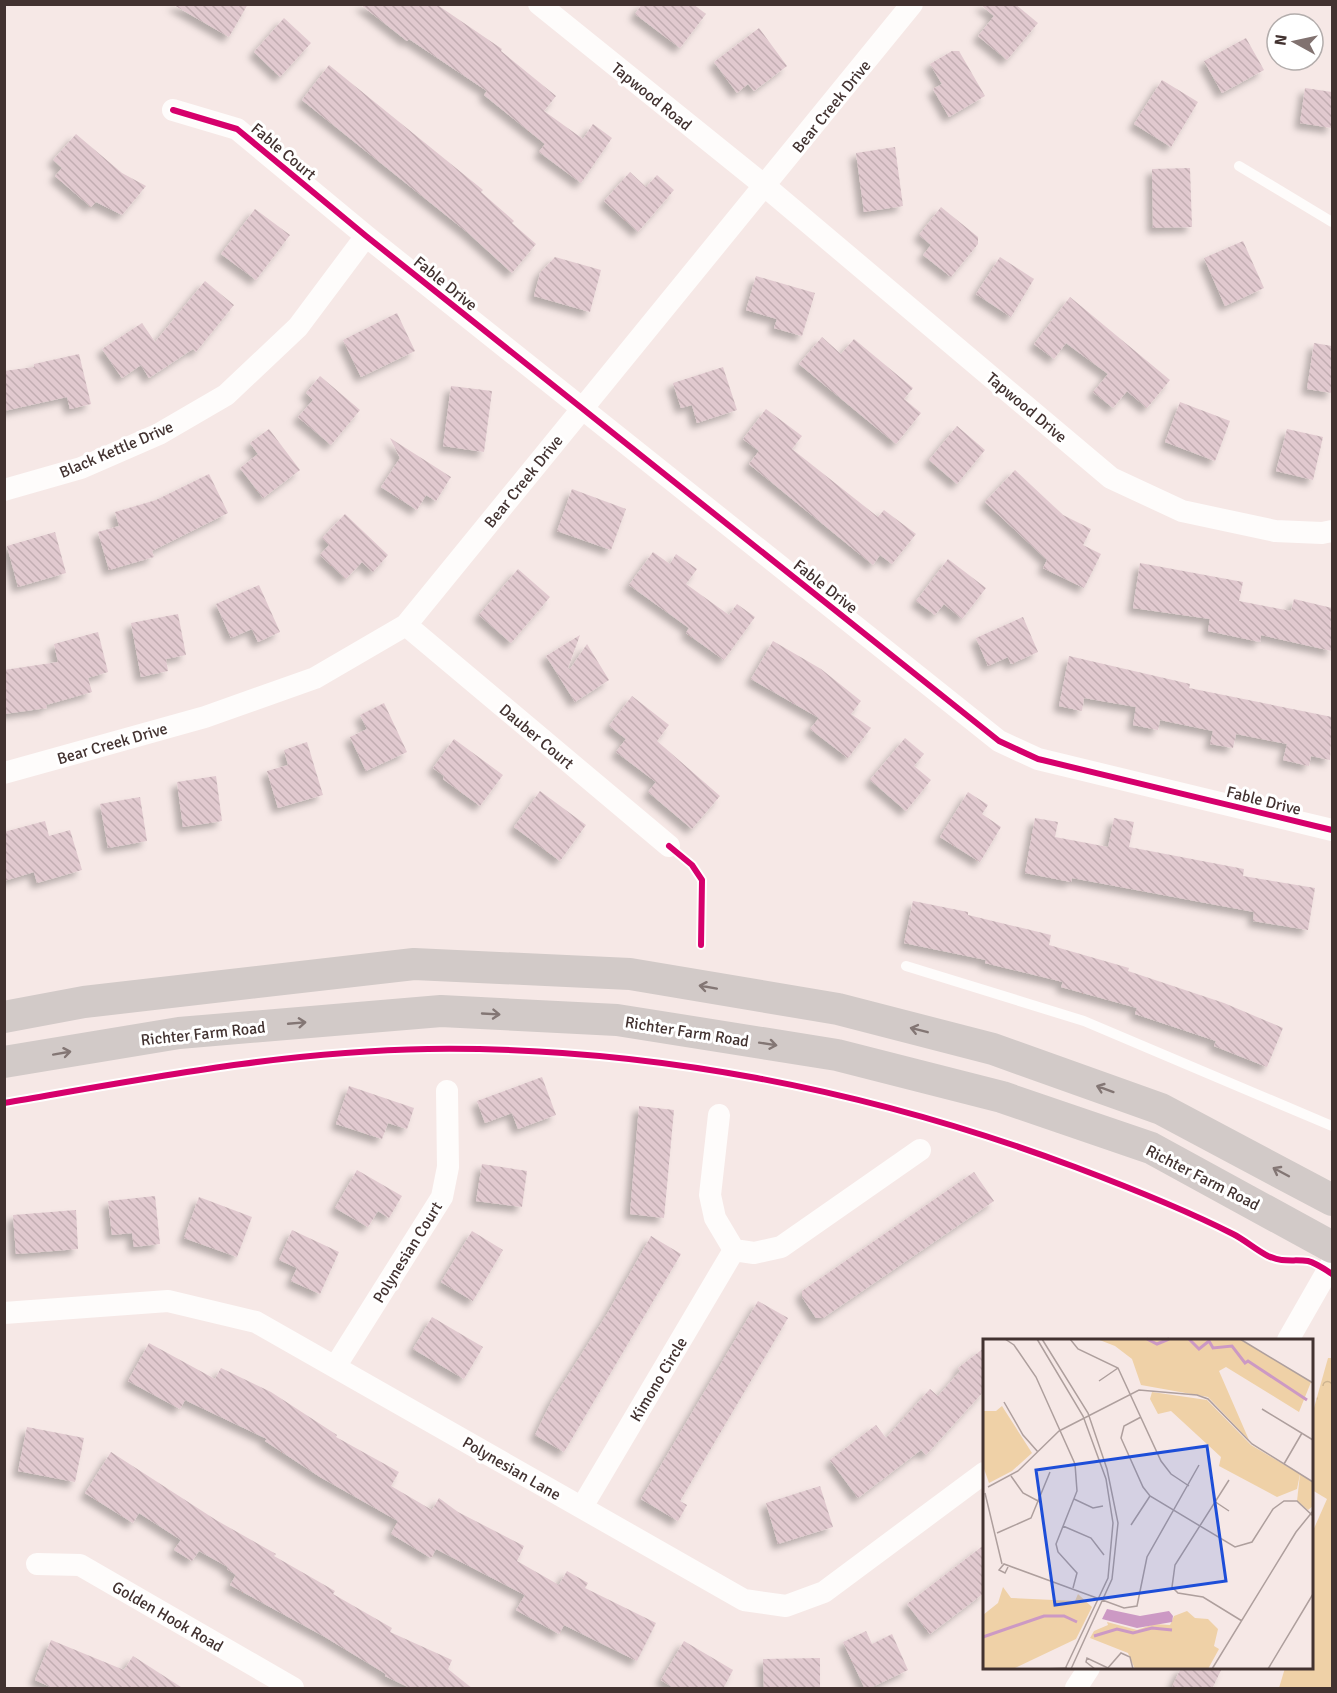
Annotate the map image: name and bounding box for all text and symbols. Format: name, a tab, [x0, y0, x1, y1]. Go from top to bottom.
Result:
north arrow	[1265, 12, 1325, 72]
text: N	[1270, 33, 1292, 47]
street label: Bear Creek Drive	[788, 56, 875, 157]
street label: Tapwood Road	[607, 58, 696, 135]
street label: Fable Court	[247, 119, 320, 185]
street label: Fable Drive	[409, 252, 481, 316]
street label: Tapwood Drive	[982, 368, 1071, 447]
street label: Black Kettle Drive	[56, 417, 176, 483]
street label: Bear Creek Drive	[480, 431, 567, 532]
street label: Fable Drive	[789, 555, 862, 618]
street label: Dauber Court	[495, 700, 578, 774]
street label: Bear Creek Drive	[55, 719, 170, 769]
street label: Fable Drive	[1224, 782, 1303, 820]
one-way arrow	[699, 981, 718, 992]
one-way arrow	[481, 1008, 501, 1019]
street label: Richter Farm Road	[623, 1012, 750, 1052]
street label: Richter Farm Road	[140, 1017, 267, 1050]
one-way arrow	[287, 1017, 307, 1028]
one-way arrow	[910, 1023, 929, 1035]
one-way arrow	[758, 1039, 778, 1050]
one-way arrow	[52, 1047, 72, 1058]
one-way arrow	[1096, 1082, 1115, 1093]
street label: Richter Farm Road	[1142, 1141, 1263, 1215]
one-way arrow	[1272, 1166, 1290, 1178]
street label: Polynesian Court	[369, 1198, 447, 1307]
street label: Kimono Circle	[626, 1334, 692, 1425]
inset map	[983, 1339, 1313, 1669]
street label: Polynesian Lane	[459, 1433, 564, 1505]
street label: Golden Hook Road	[108, 1577, 227, 1657]

